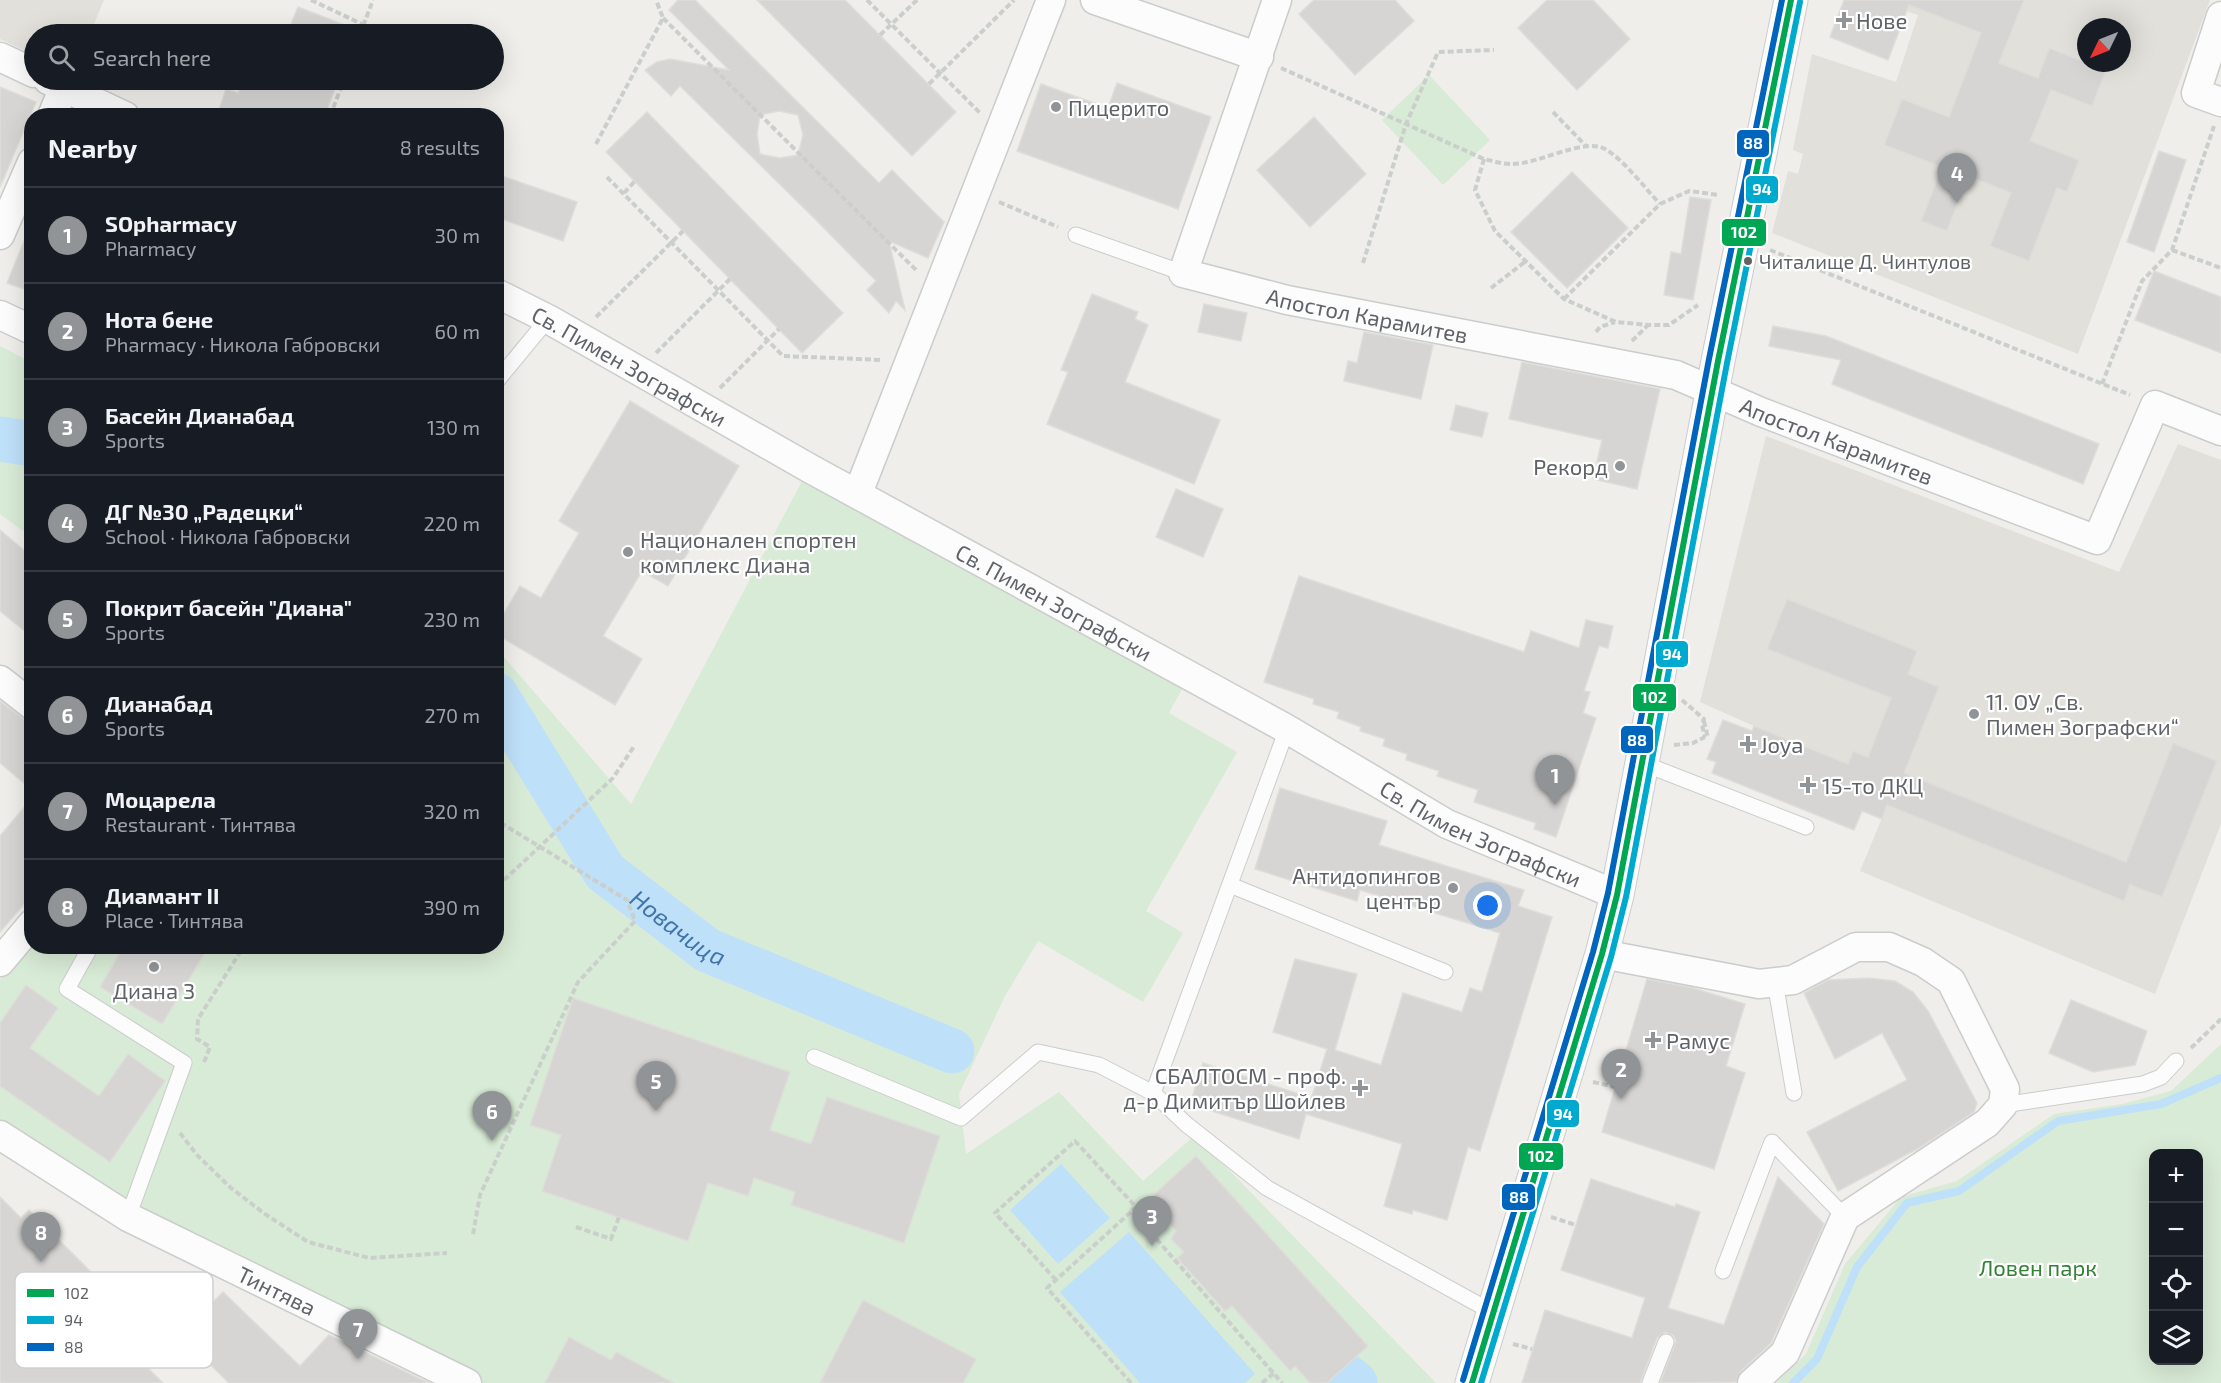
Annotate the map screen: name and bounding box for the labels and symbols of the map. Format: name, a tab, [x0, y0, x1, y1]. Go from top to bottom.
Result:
place label: Нове	[1856, 7, 1907, 33]
marker: Нове	[1837, 13, 1851, 27]
north arrow	[2077, 18, 2131, 72]
place label: Пицерито	[1068, 94, 1169, 120]
marker: Пицерито	[1049, 100, 1063, 114]
line badge: 88	[1736, 129, 1770, 158]
text: 88	[1743, 133, 1763, 152]
pin: 4	[1938, 154, 1976, 203]
line badge: 94	[1745, 175, 1779, 204]
text: 94	[1752, 179, 1772, 198]
line badge: 102	[1721, 218, 1767, 247]
text: 102	[1731, 222, 1757, 241]
place label: Читалище Д. Чинтулов	[1759, 249, 1971, 274]
marker: Читалище Д. Чинтулов	[1742, 255, 1754, 267]
street label: Апостол Карамитев	[1264, 282, 1470, 348]
street label: Св. Пимен Зографски	[528, 300, 731, 431]
street label: Апостол Карамитев	[1736, 392, 1937, 489]
place label: Рекорд	[1533, 453, 1608, 479]
marker: Рекорд	[1613, 459, 1627, 473]
place label: Национален спортен комплекс Диана	[640, 526, 856, 577]
street label: Св. Пимен Зографски	[952, 538, 1157, 666]
marker: Национален спортен комплекс Диана	[621, 545, 635, 559]
line badge: 94	[1655, 640, 1689, 668]
text: 94	[1662, 644, 1682, 663]
line badge: 102	[1632, 683, 1677, 712]
text: 102	[1641, 687, 1667, 706]
place label: 11. ОУ „Св. Пимен Зографски“	[1986, 688, 2179, 739]
marker: 11. ОУ „Св. Пимен Зографски“	[1967, 707, 1981, 721]
line badge: 88	[1620, 725, 1654, 754]
text: 88	[1627, 730, 1647, 749]
place label: Joya	[1760, 731, 1803, 757]
marker: Joya	[1741, 737, 1755, 751]
pin: 1	[1536, 756, 1574, 805]
place label: 15-то ДКЦ	[1822, 772, 1923, 798]
street label: Св. Пимен Зографски	[1376, 774, 1585, 892]
marker: 15-то ДКЦ	[1799, 776, 1817, 794]
place label: Антидопингов център	[1292, 862, 1441, 913]
marker: Антидопингов център	[1446, 881, 1460, 895]
water label: Новачица	[625, 883, 730, 971]
your location	[1473, 891, 1502, 920]
marker: Диана 3	[147, 960, 161, 974]
place label: Диана 3	[113, 977, 195, 1003]
place label: Рамус	[1666, 1027, 1730, 1054]
marker: Рамус	[1644, 1031, 1662, 1049]
pin: 2	[1602, 1050, 1640, 1099]
pin: 5	[636, 1062, 676, 1111]
place label: СБАЛТОСМ - проф. д-р Димитър Шойлев	[1123, 1062, 1346, 1113]
marker: СБАЛТОСМ - проф. д-р Димитър Шойлев	[1351, 1079, 1369, 1097]
pin: 6	[472, 1092, 512, 1141]
line badge: 94	[1546, 1099, 1580, 1128]
text: 94	[1553, 1104, 1573, 1123]
line badge: 102	[1518, 1142, 1564, 1171]
text: 102	[1528, 1146, 1554, 1165]
line badge: 88	[1501, 1183, 1536, 1211]
text: 88	[1509, 1187, 1529, 1206]
pin: 3	[1132, 1196, 1172, 1246]
pin: 8	[22, 1212, 60, 1262]
park label: Ловен парк	[1979, 1254, 2097, 1280]
street label: Тинтява	[234, 1260, 320, 1320]
legend	[15, 1272, 213, 1368]
text: 102	[64, 1283, 89, 1302]
text: 94	[64, 1310, 83, 1329]
pin: 7	[338, 1310, 378, 1359]
text: 88	[64, 1337, 83, 1356]

